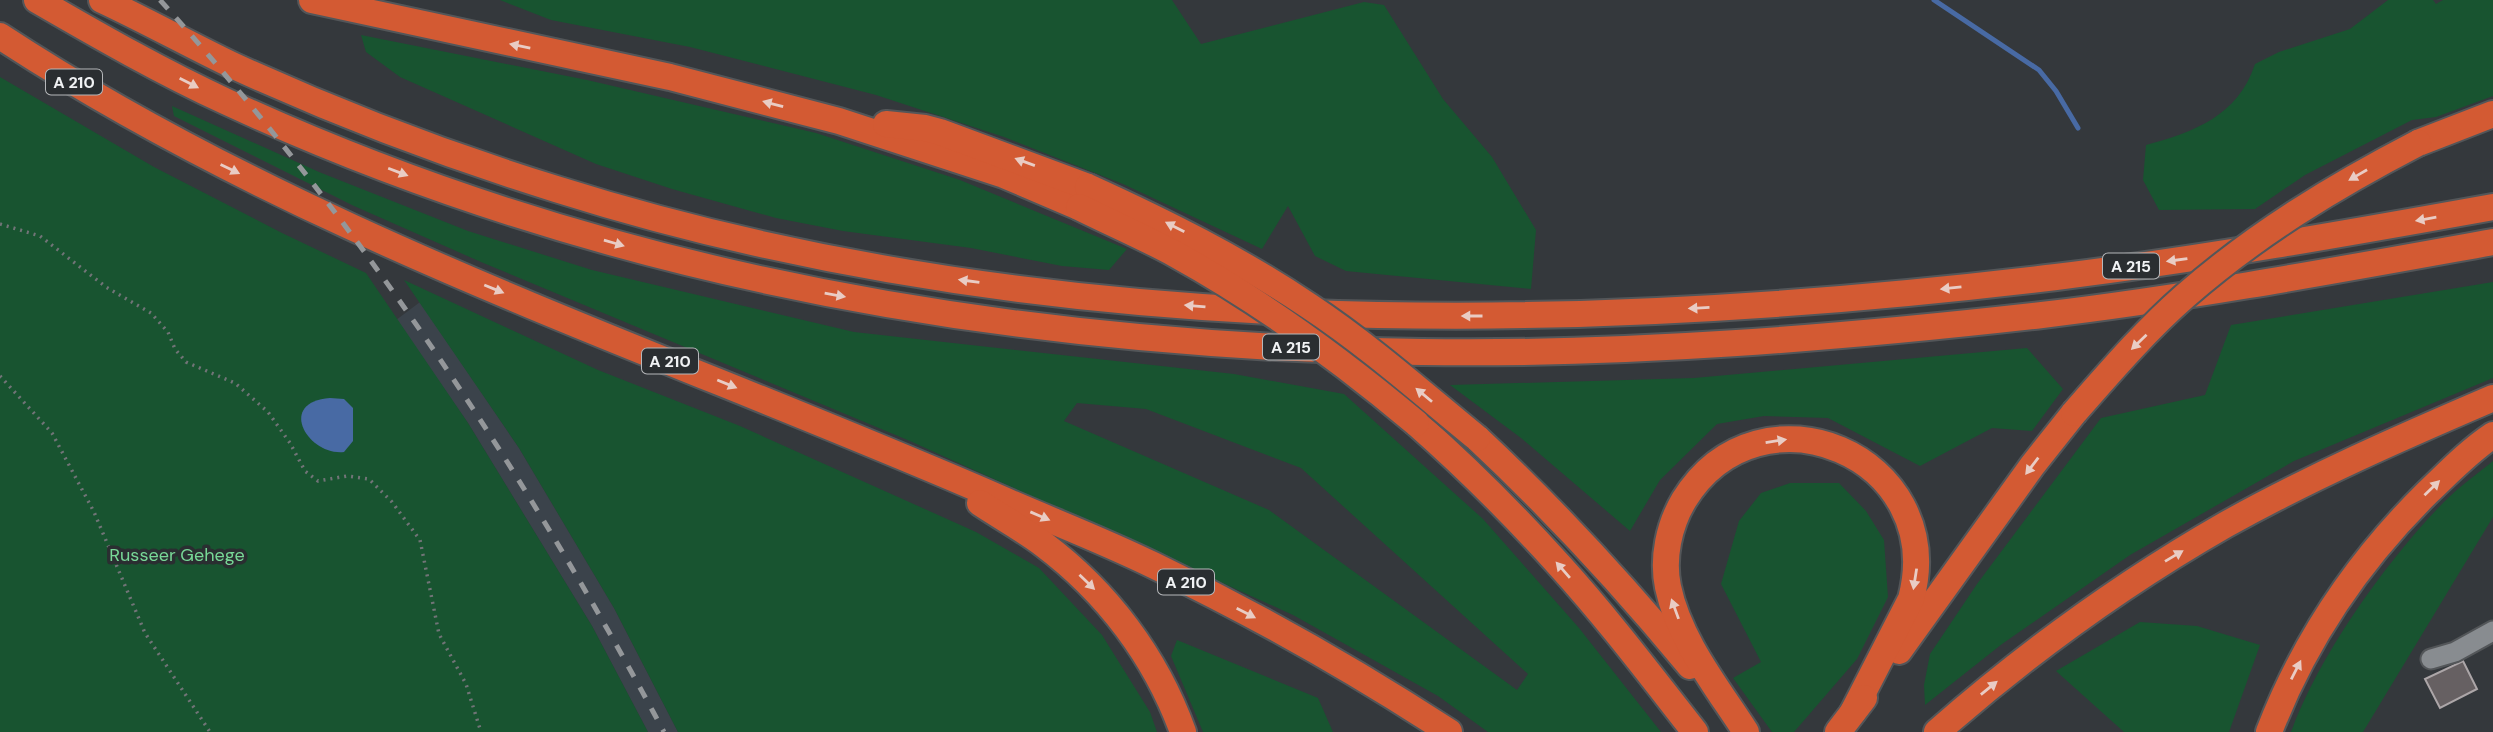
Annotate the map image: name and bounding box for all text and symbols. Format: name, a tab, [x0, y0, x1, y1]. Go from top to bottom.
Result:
one-way arrow	[509, 40, 531, 51]
road number: A 210	[46, 69, 102, 94]
one-way arrow	[179, 77, 199, 88]
one-way arrow	[762, 98, 784, 109]
one-way arrow	[1014, 156, 1035, 167]
one-way arrow	[220, 163, 240, 175]
one-way arrow	[387, 167, 408, 178]
one-way arrow	[2348, 169, 2368, 181]
one-way arrow	[2415, 214, 2437, 225]
one-way arrow	[1165, 222, 1185, 233]
one-way arrow	[603, 238, 625, 249]
road number: A 215	[2103, 254, 2159, 278]
one-way arrow	[2166, 255, 2188, 266]
one-way arrow	[958, 276, 980, 287]
one-way arrow	[1940, 283, 1962, 294]
one-way arrow	[483, 284, 504, 295]
one-way arrow	[824, 290, 846, 301]
one-way arrow	[1184, 300, 1206, 311]
one-way arrow	[1688, 303, 1710, 314]
one-way arrow	[1460, 310, 1482, 322]
one-way arrow	[2130, 333, 2147, 350]
road number: A 215	[1263, 334, 1319, 360]
road number: A 210	[642, 348, 698, 374]
one-way arrow	[717, 379, 738, 390]
one-way arrow	[1416, 387, 1434, 402]
one-way arrow	[1765, 435, 1787, 446]
one-way arrow	[2025, 457, 2040, 475]
one-way arrow	[2423, 481, 2440, 497]
one-way arrow	[1030, 511, 1051, 522]
park label: Russeer Gehege	[109, 543, 245, 567]
one-way arrow	[2164, 549, 2183, 562]
one-way arrow	[1556, 562, 1572, 579]
one-way arrow	[1909, 568, 1920, 590]
road number: A 210	[1158, 569, 1214, 594]
one-way arrow	[1078, 573, 1095, 590]
one-way arrow	[1669, 599, 1680, 620]
one-way arrow	[1236, 607, 1256, 618]
one-way arrow	[2290, 659, 2302, 679]
one-way arrow	[1981, 681, 1998, 696]

